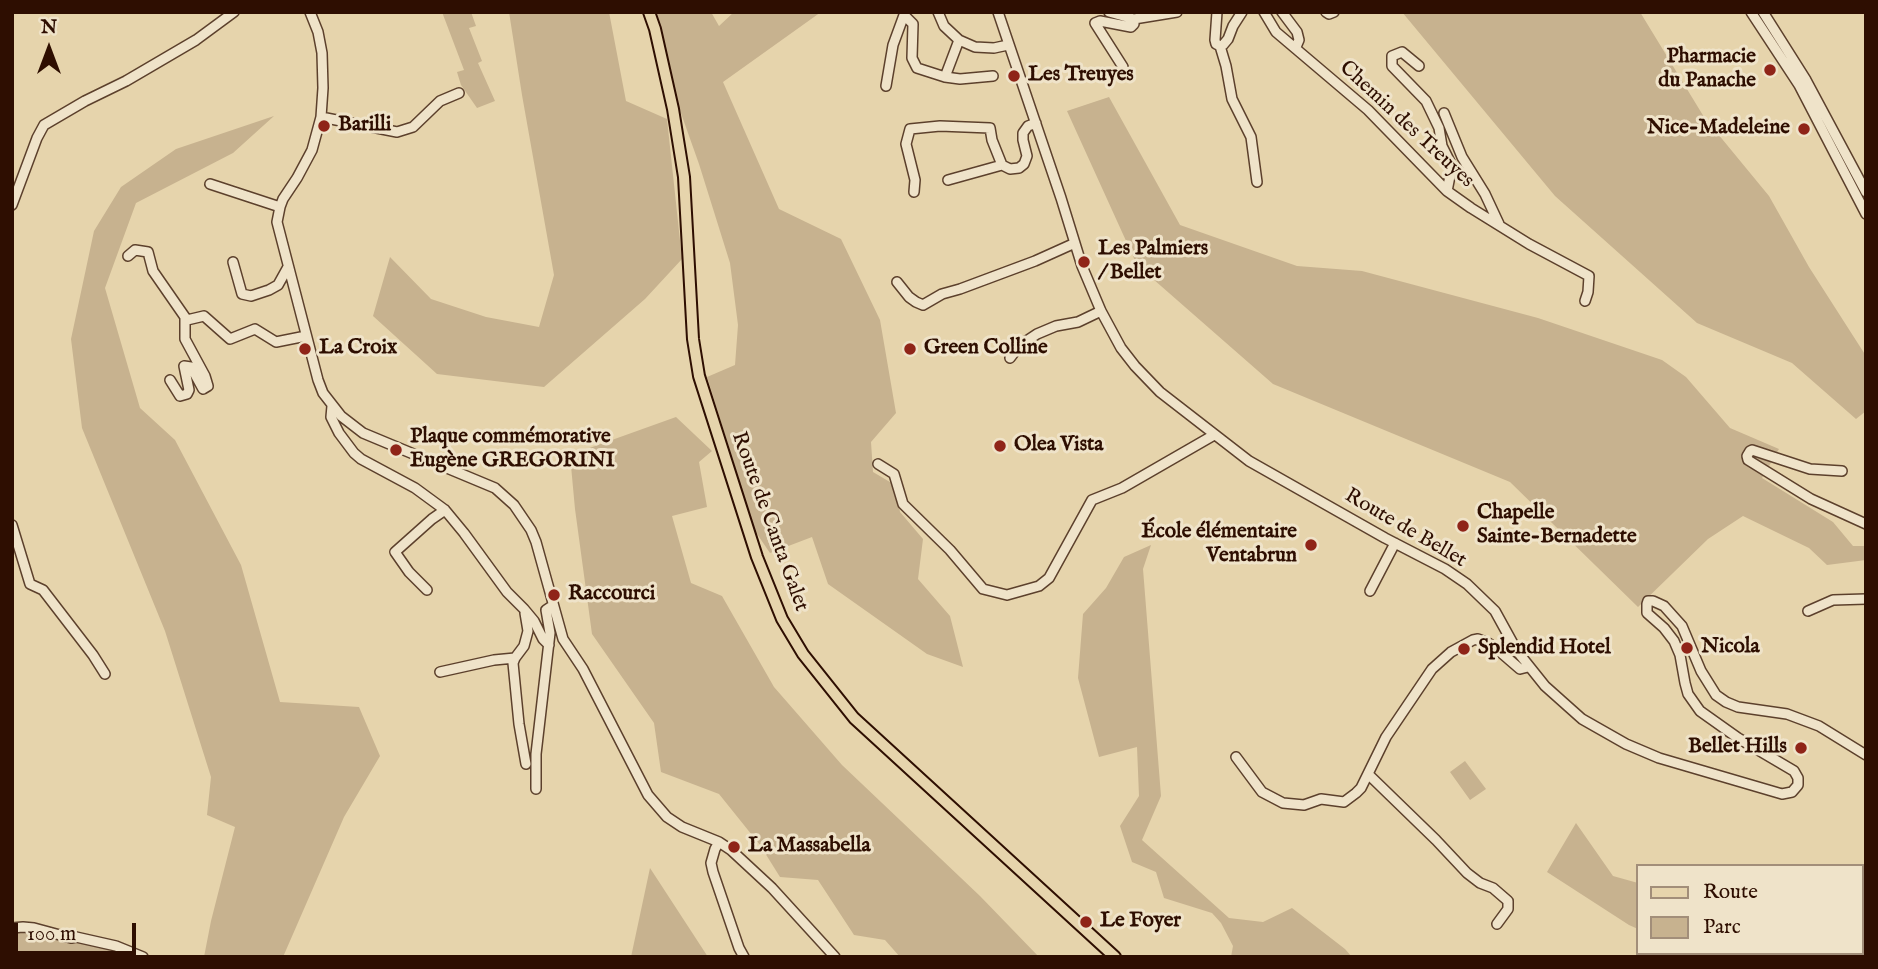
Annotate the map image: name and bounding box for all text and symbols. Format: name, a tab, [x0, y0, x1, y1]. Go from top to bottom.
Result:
north arrow	[14, 14, 84, 84]
text: N	[41, 16, 57, 40]
place label: Pharmacie du Panache	[1658, 45, 1756, 95]
street label: Chemin des Treuyes	[1333, 56, 1479, 194]
marker: Pharmacie du Panache	[1762, 62, 1778, 78]
place label: Les Treuyes	[1028, 63, 1134, 89]
marker: Les Treuyes	[1006, 68, 1022, 84]
place label: Barilli	[338, 113, 391, 139]
place label: Nice-Madeleine	[1647, 116, 1790, 142]
marker: Barilli	[316, 118, 332, 134]
marker: Nice-Madeleine	[1796, 121, 1812, 137]
place label: Les Palmiers / Bellet	[1098, 237, 1208, 287]
marker: Les Palmiers / Bellet	[1076, 254, 1092, 270]
place label: La Croix	[319, 336, 397, 362]
place label: Green Colline	[924, 336, 1048, 362]
marker: La Croix	[297, 341, 313, 357]
marker: Green Colline	[902, 341, 918, 357]
place label: Plaque commémorative Eugène GREGORINI	[410, 425, 615, 475]
street label: Route de Canta Galet	[725, 429, 813, 615]
place label: Olea Vista	[1014, 433, 1103, 459]
marker: Olea Vista	[992, 438, 1008, 454]
marker: Plaque commémorative Eugène GREGORINI	[388, 442, 404, 458]
street label: Route de Bellet	[1340, 484, 1470, 574]
place label: Chapelle Sainte-Bernadette	[1477, 501, 1637, 551]
marker: Chapelle Sainte-Bernadette	[1455, 518, 1471, 534]
place label: École élémentaire Ventabrun	[1141, 520, 1297, 570]
marker: École élémentaire Ventabrun	[1303, 537, 1319, 553]
place label: Raccourci	[568, 582, 655, 608]
marker: Raccourci	[546, 587, 562, 603]
place label: Nicola	[1701, 635, 1760, 661]
place label: Splendid Hotel	[1478, 636, 1611, 662]
marker: Nicola	[1679, 640, 1695, 656]
marker: Splendid Hotel	[1456, 641, 1472, 657]
place label: Bellet Hills	[1688, 735, 1787, 761]
marker: Bellet Hills	[1793, 740, 1809, 756]
place label: La Massabella	[748, 834, 871, 860]
marker: La Massabella	[726, 839, 742, 855]
legend	[1636, 864, 1864, 955]
text: Route	[1703, 879, 1758, 906]
scale bar	[18, 909, 140, 953]
place label: Le Foyer	[1100, 909, 1181, 935]
marker: Le Foyer	[1078, 914, 1094, 930]
text: Parc	[1703, 914, 1741, 941]
text: 100 m	[27, 921, 76, 948]

